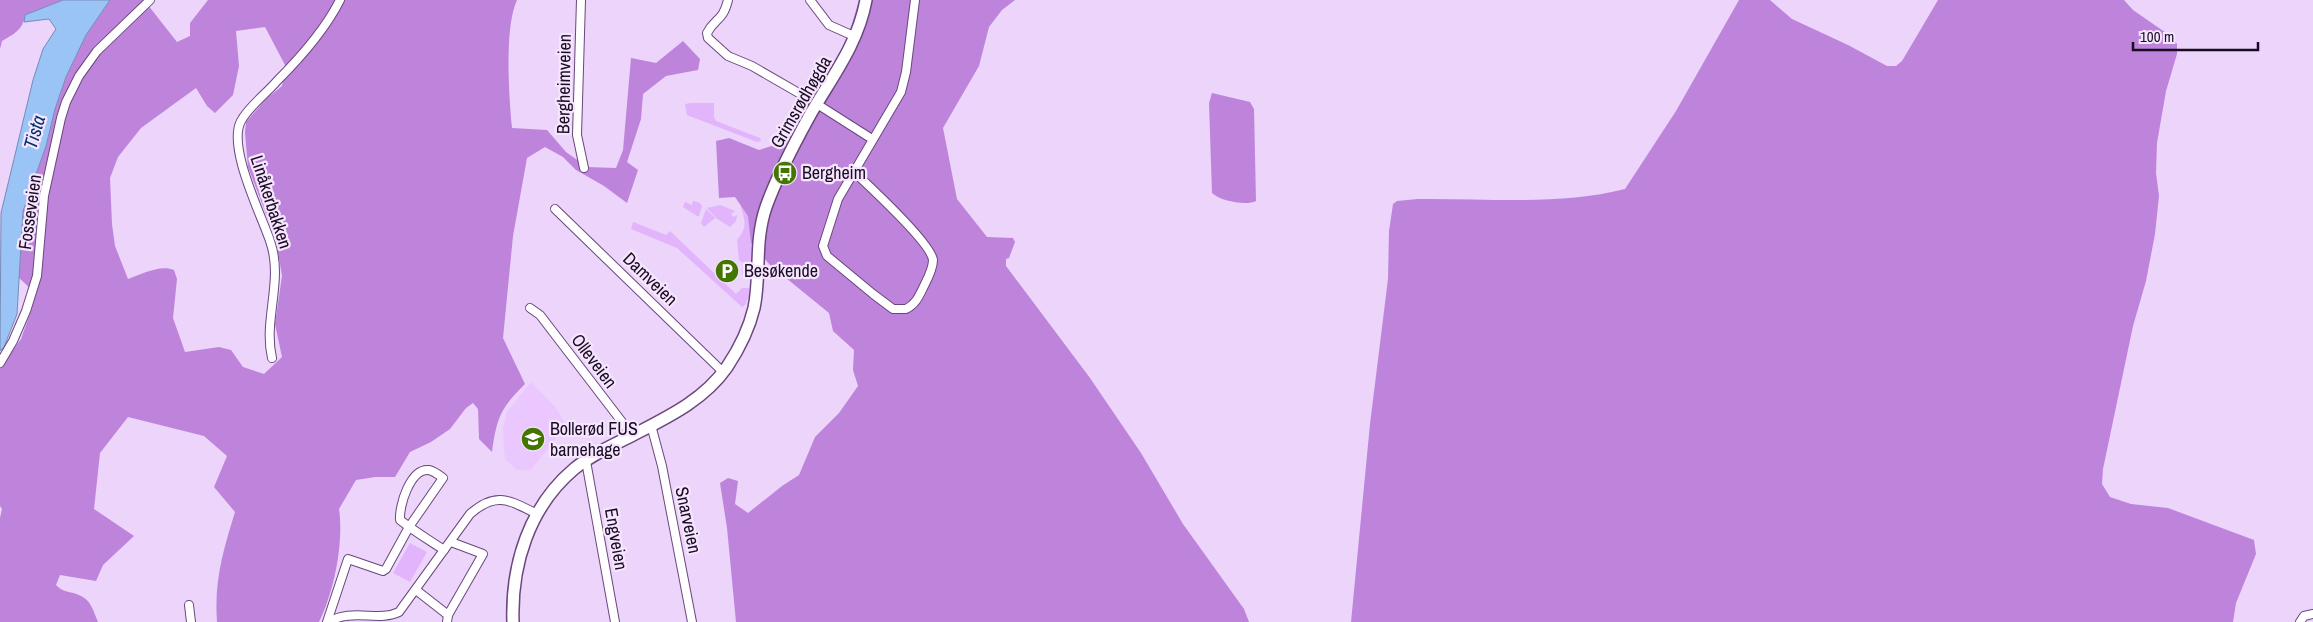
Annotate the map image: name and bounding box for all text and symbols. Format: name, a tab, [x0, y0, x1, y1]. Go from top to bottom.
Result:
scale bar	[2133, 20, 2258, 52]
text: 100 m	[2140, 26, 2174, 47]
street label: Bergheimveien	[550, 34, 577, 134]
street label: Grimsrødhøgda	[764, 51, 837, 152]
water label: Tista	[17, 112, 51, 152]
street label: Linåkerbakken	[245, 152, 298, 252]
bus stop icon: Bergheim	[772, 160, 798, 186]
place label: Bergheim	[802, 160, 866, 185]
street label: Fosseveien	[12, 173, 47, 251]
street label: Damveien	[617, 246, 683, 311]
parking icon: Besøkende	[714, 258, 740, 284]
place label: Besøkende	[744, 258, 818, 283]
street label: Olleveien	[566, 328, 623, 393]
place label: Bollerød FUS barnehage	[550, 416, 638, 462]
school or university icon: Bollerød FUS barnehage	[520, 426, 546, 452]
street label: Snarveien	[669, 484, 708, 555]
street label: Engveien	[599, 506, 634, 572]

